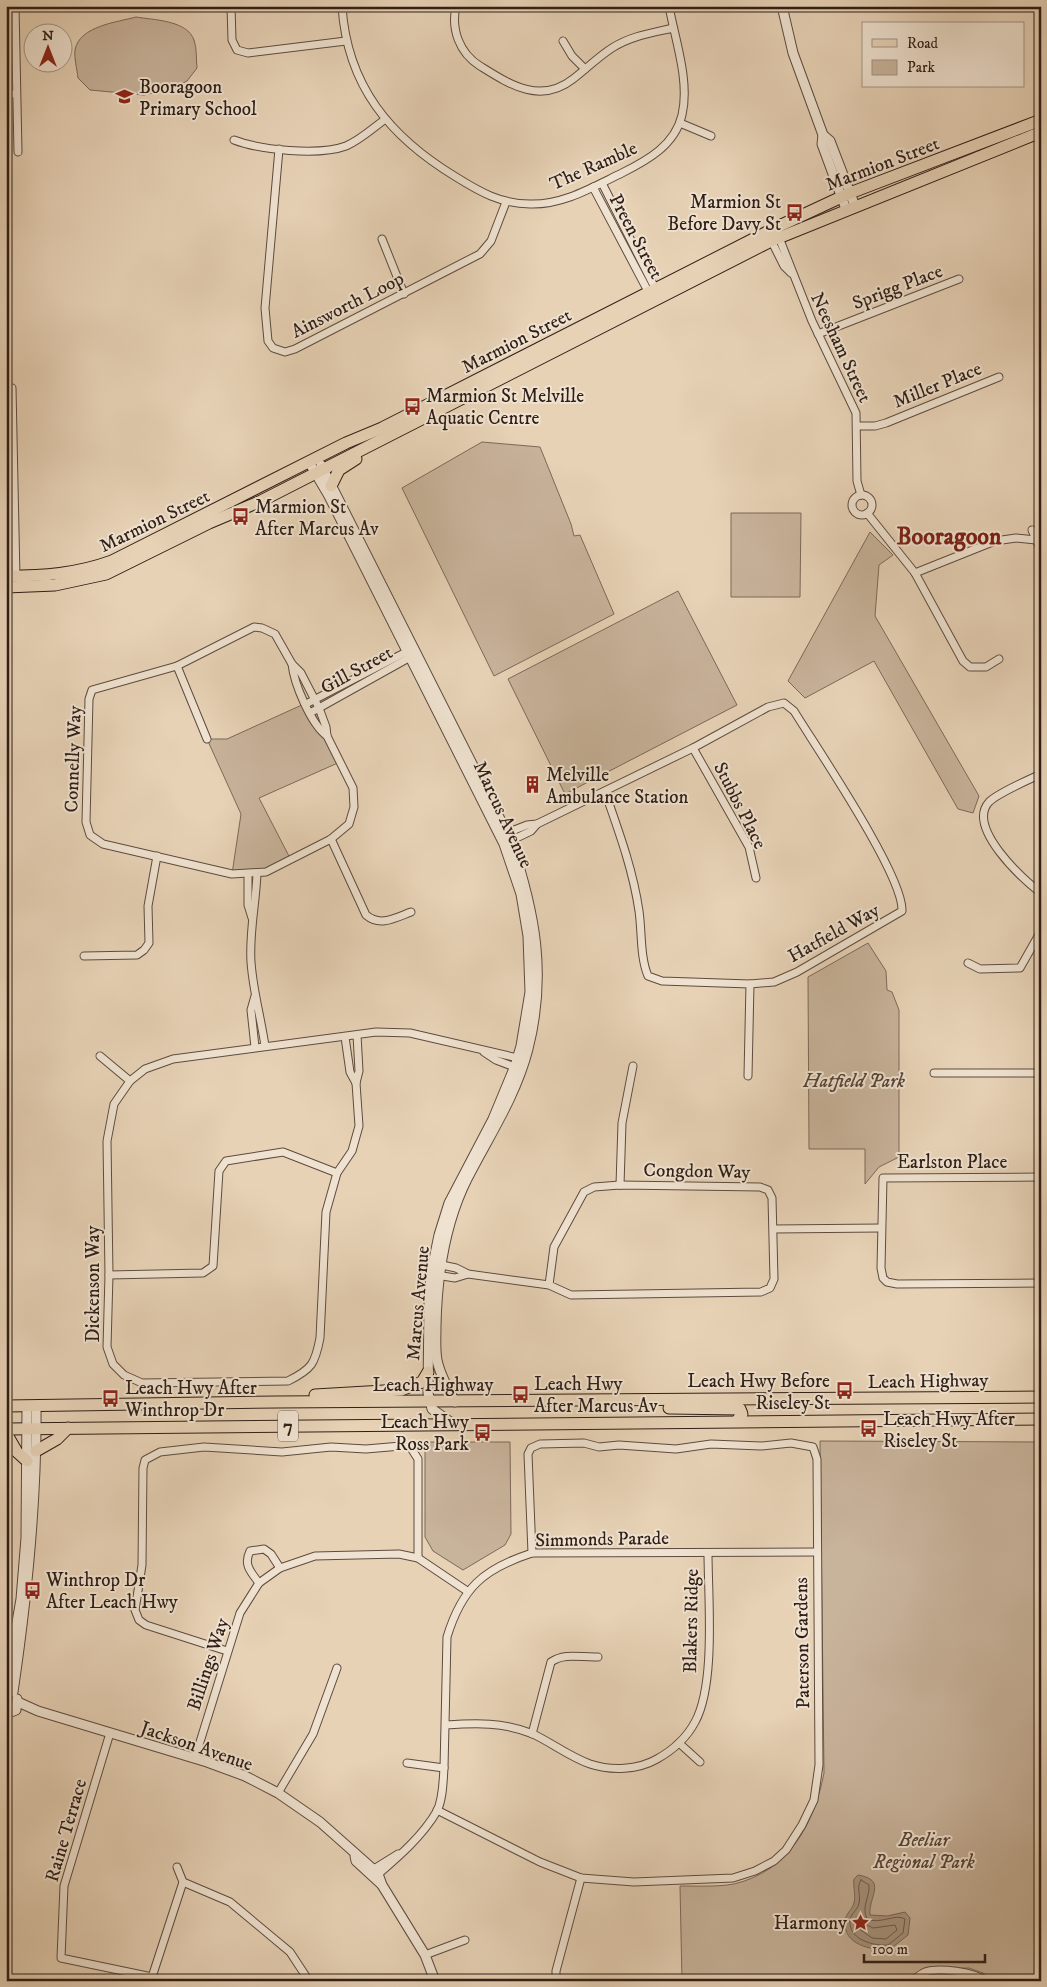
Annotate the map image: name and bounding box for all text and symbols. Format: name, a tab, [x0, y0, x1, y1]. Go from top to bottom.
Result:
north arrow	[22, 22, 72, 72]
legend	[862, 22, 1024, 88]
text: N	[42, 27, 54, 45]
text: Road	[907, 34, 939, 53]
text: Park	[907, 58, 936, 77]
place label: Booragoon Primary School	[139, 76, 257, 121]
school or university icon: Booragoon Primary School	[115, 87, 135, 107]
street label: Marmion Street	[822, 132, 943, 197]
street label: The Ramble	[546, 137, 641, 196]
street label: Preen Street	[604, 190, 668, 283]
place label: Marmion St Before Davy St	[667, 191, 781, 236]
bus stop icon: Marmion St Before Davy St	[785, 202, 805, 222]
street label: Sprigg Place	[849, 260, 946, 315]
street label: Ainsworth Loop	[287, 267, 408, 344]
street label: Neesham Street	[805, 289, 876, 406]
street label: Marmion Street	[458, 304, 575, 379]
street label: Miller Place	[890, 357, 985, 414]
place label: Marmion St Melville Aquatic Centre	[426, 385, 584, 431]
bus stop icon: Marmion St Melville Aquatic Centre	[402, 396, 422, 416]
street label: Marmion Street	[96, 485, 214, 558]
place label: Marmion St After Marcus Av	[255, 496, 379, 541]
bus stop icon: Marmion St After Marcus Av	[231, 507, 251, 527]
district label: Booragoon	[896, 522, 1002, 552]
street label: Gill Street	[317, 641, 397, 699]
street label: Connelly Way	[60, 704, 87, 813]
street label: Marcus Avenue	[468, 758, 537, 872]
street label: Stubbs Place	[708, 758, 771, 853]
place label: Melville Ambulance Station	[546, 764, 688, 809]
building icon: Melville Ambulance Station	[522, 775, 542, 795]
street label: Hatfield Way	[784, 898, 884, 968]
park label: Hatfield Park	[802, 1070, 905, 1093]
street label: Earlston Place	[897, 1151, 1007, 1174]
street label: Congdon Way	[643, 1159, 752, 1184]
street label: Dickenson Way	[82, 1224, 105, 1343]
street label: Marcus Avenue	[402, 1245, 435, 1361]
street label: Leach Highway	[867, 1369, 990, 1394]
place label: Leach Hwy Before Riseley St	[687, 1370, 830, 1415]
place label: Leach Hwy After Marcus Av	[534, 1373, 658, 1418]
street label: Leach Highway	[373, 1374, 494, 1397]
place label: Leach Hwy After Winthrop Dr	[124, 1377, 257, 1422]
bus stop icon: Leach Hwy Before Riseley St	[834, 1381, 854, 1401]
bus stop icon: Leach Hwy After Marcus Av	[510, 1384, 530, 1404]
bus stop icon: Leach Hwy After Winthrop Dr	[101, 1388, 121, 1408]
place label: Leach Hwy After Riseley St	[883, 1408, 1015, 1453]
road number: 7	[278, 1410, 298, 1442]
place label: Leach Hwy Ross Park	[380, 1411, 470, 1456]
bus stop icon: Leach Hwy After Riseley St	[859, 1419, 879, 1439]
bus stop icon: Leach Hwy Ross Park	[473, 1422, 493, 1442]
street label: Simmonds Parade	[535, 1527, 669, 1552]
street label: Blakers Ridge	[679, 1568, 704, 1673]
place label: Winthrop Dr After Leach Hwy	[45, 1569, 179, 1614]
street label: Paterson Gardens	[790, 1577, 815, 1709]
bus stop icon: Winthrop Dr After Leach Hwy	[22, 1580, 42, 1600]
street label: Billings Way	[183, 1614, 234, 1714]
street label: Jackson Avenue	[135, 1716, 256, 1776]
street label: Raine Terrace	[41, 1776, 92, 1885]
park label: Beeliar Regional Park	[872, 1829, 975, 1874]
place label: Harmony	[774, 1912, 848, 1935]
place icon: Harmony	[851, 1912, 871, 1932]
scale bar	[864, 1932, 986, 1964]
text: 100 m	[872, 1940, 908, 1959]

